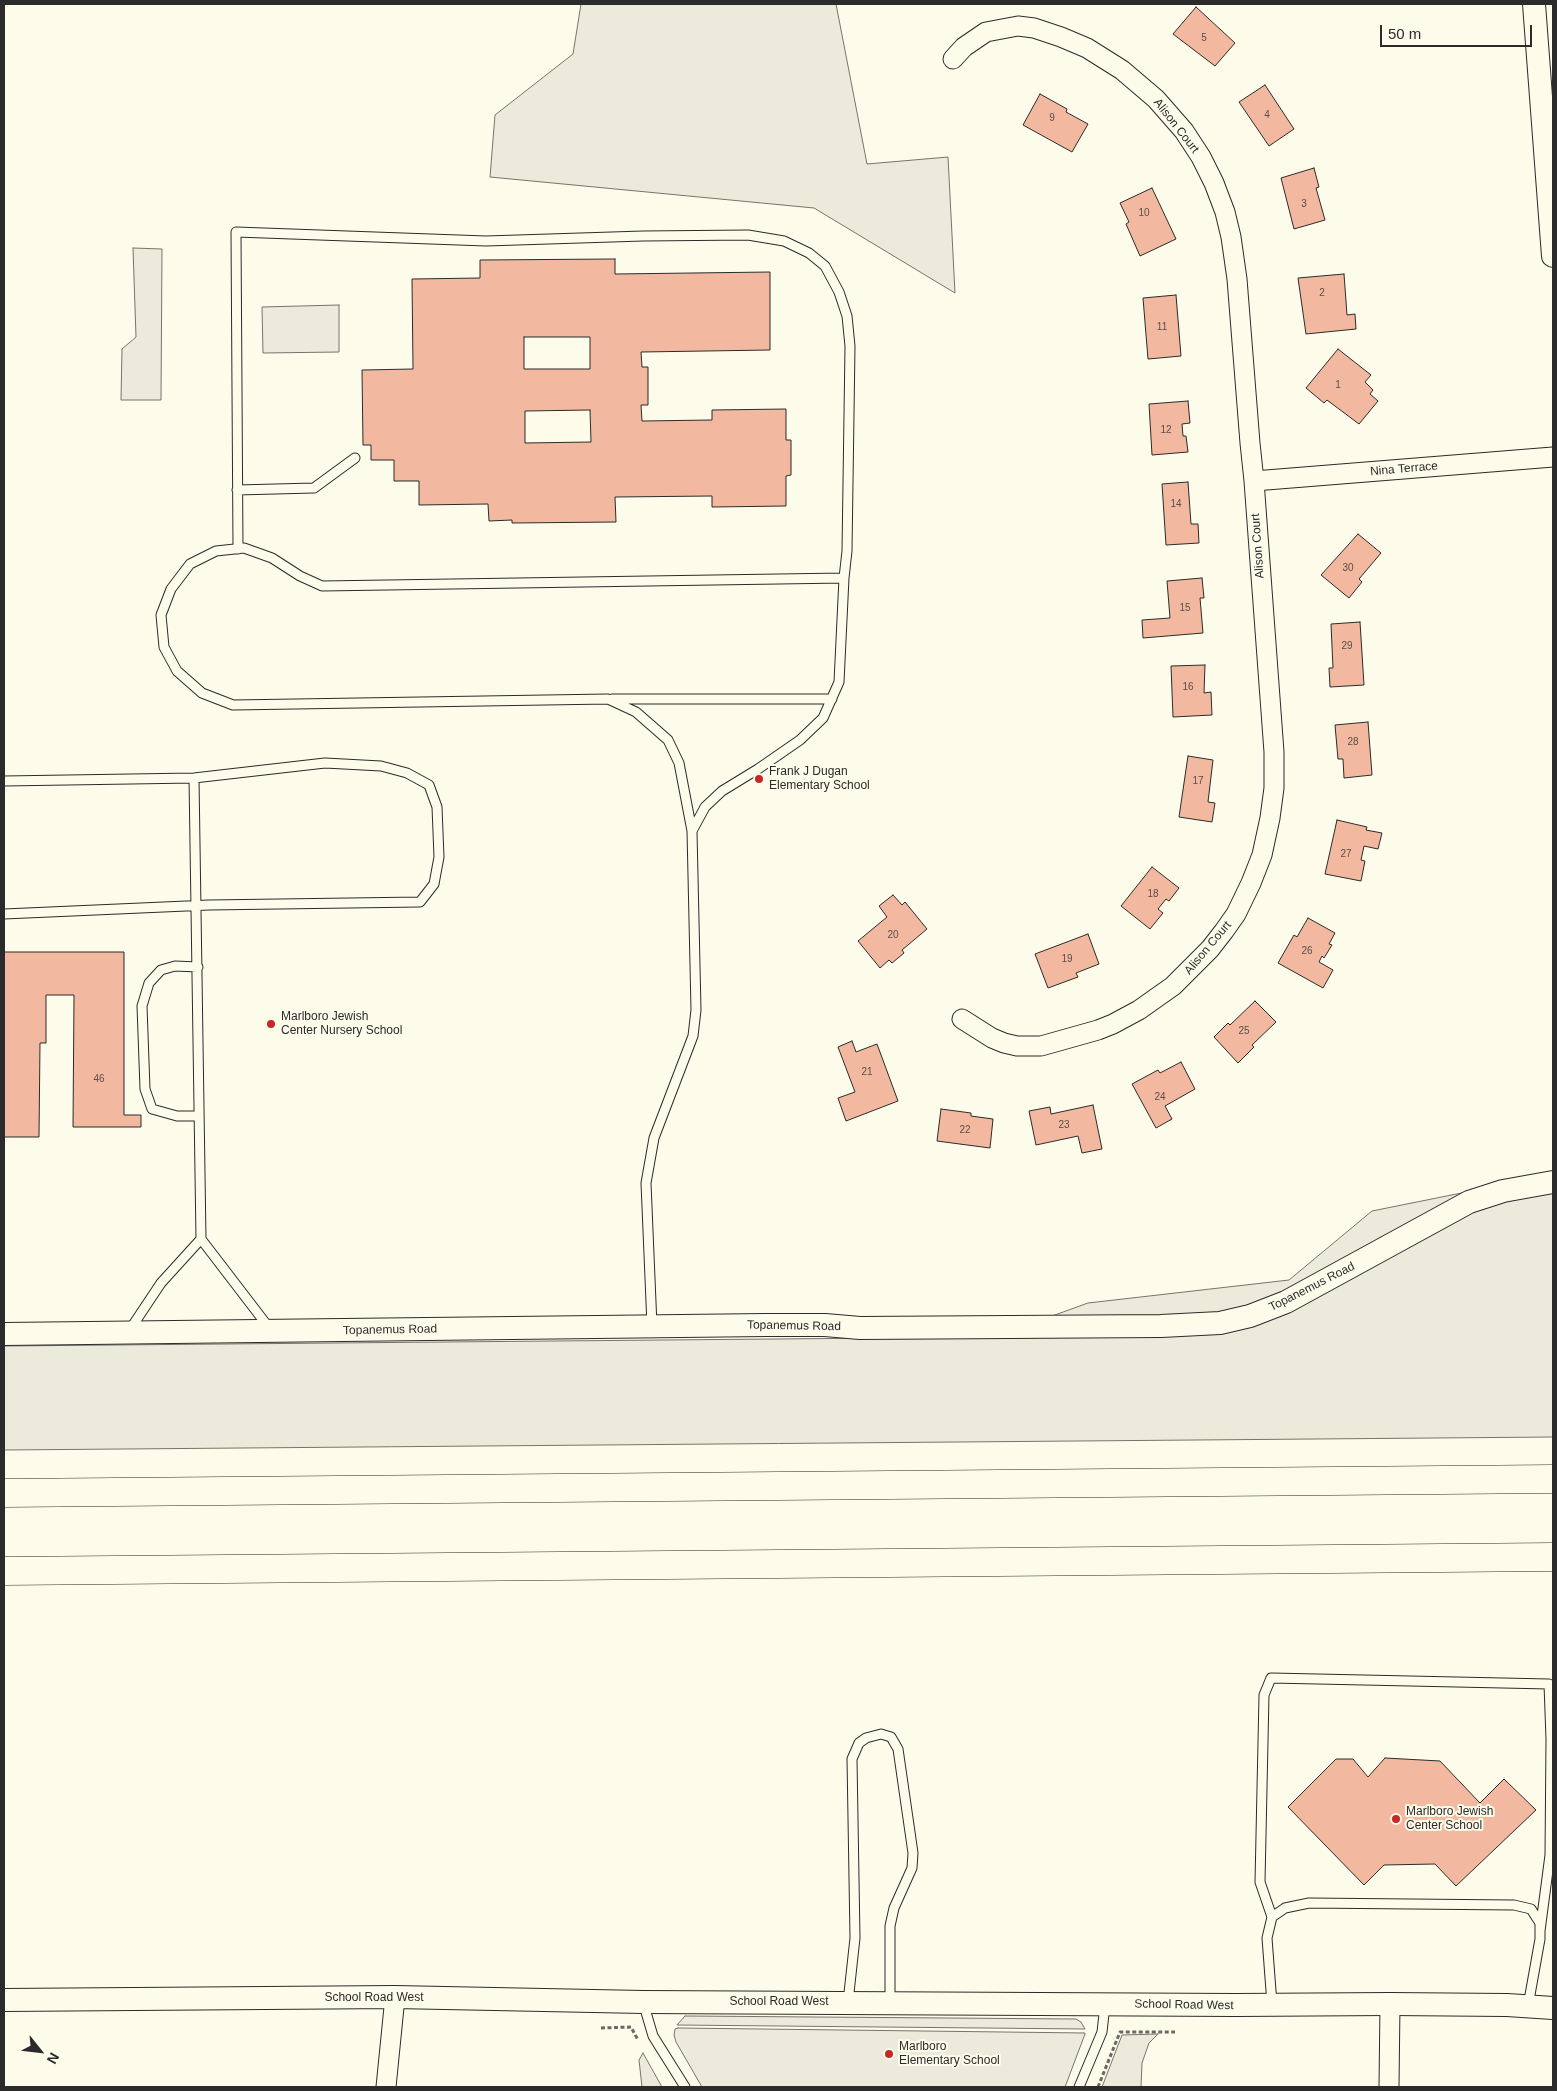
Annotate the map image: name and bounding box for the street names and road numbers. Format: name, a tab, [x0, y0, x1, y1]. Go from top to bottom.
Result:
street label: Alison Court	[1150, 96, 1202, 156]
street label: Nina Terrace	[1369, 459, 1439, 479]
street label: Alison Court	[1249, 513, 1267, 579]
street label: Alison Court	[1181, 918, 1235, 978]
street label: Topanemus Road	[1267, 1259, 1357, 1315]
street label: Topanemus Road	[747, 1318, 841, 1334]
street label: Topanemus Road	[343, 1322, 437, 1338]
street label: School Road West	[324, 1991, 424, 2005]
street label: School Road West	[729, 1995, 829, 2009]
street label: School Road West	[1134, 1997, 1234, 2013]

